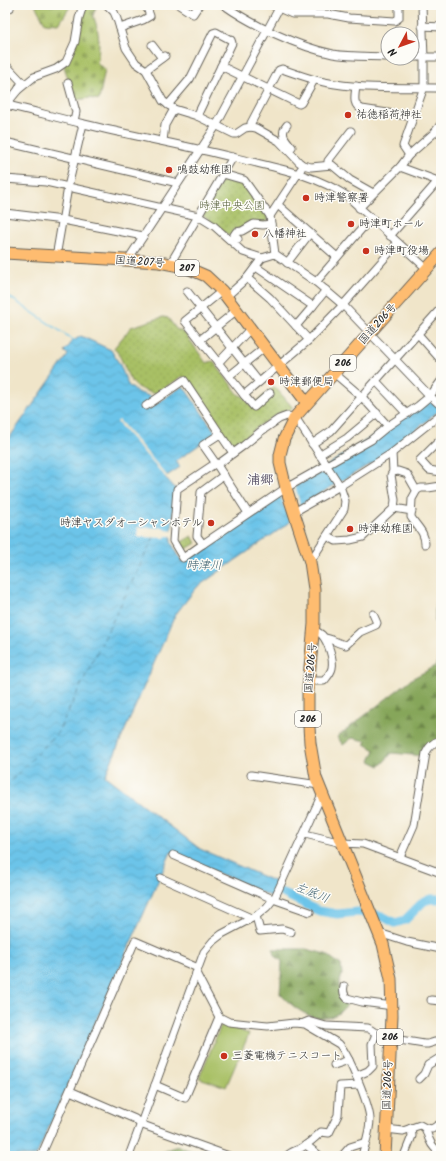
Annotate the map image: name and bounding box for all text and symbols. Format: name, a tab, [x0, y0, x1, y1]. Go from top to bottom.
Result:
north arrow	[380, 26, 420, 66]
text: N	[384, 43, 402, 60]
place label: 祐徳稲荷神社	[356, 106, 422, 124]
marker: 祐徳稲荷神社	[343, 110, 353, 120]
place label: 鳴鼓幼稚園	[177, 161, 232, 179]
marker: 鳴鼓幼稚園	[164, 165, 174, 175]
place label: 時津警察署	[314, 189, 369, 207]
marker: 時津警察署	[301, 193, 311, 203]
park label: 時津中央公園	[199, 197, 265, 215]
place label: 時津町ホール	[359, 215, 424, 233]
marker: 時津町ホール	[346, 219, 356, 229]
place label: 八幡神社	[263, 225, 307, 243]
marker: 八幡神社	[250, 229, 260, 239]
place label: 時津町役場	[374, 242, 429, 260]
marker: 時津町役場	[361, 246, 371, 256]
street label: 国道207号	[114, 251, 166, 273]
road number: 207	[175, 260, 199, 276]
street label: 国道206号	[354, 299, 402, 349]
road number: 206	[330, 355, 356, 371]
place label: 時津郵便局	[279, 373, 334, 391]
marker: 時津郵便局	[266, 377, 276, 387]
district label: 浦郷	[247, 470, 273, 491]
place label: 時津ヤスダオーシャンホテル	[60, 514, 203, 532]
marker: 時津ヤスダオーシャンホテル	[206, 518, 216, 528]
place label: 時津幼稚園	[358, 520, 413, 538]
marker: 時津幼稚園	[345, 524, 355, 534]
water label: 時津川	[186, 556, 222, 575]
street label: 国道206号	[300, 642, 322, 694]
road number: 206	[295, 711, 321, 727]
water label: 左底川	[292, 878, 332, 908]
road number: 206	[377, 1029, 403, 1045]
place label: 三菱電機テニスコート	[232, 1047, 342, 1065]
marker: 三菱電機テニスコート	[219, 1051, 229, 1061]
street label: 国道206号	[378, 1059, 398, 1111]

